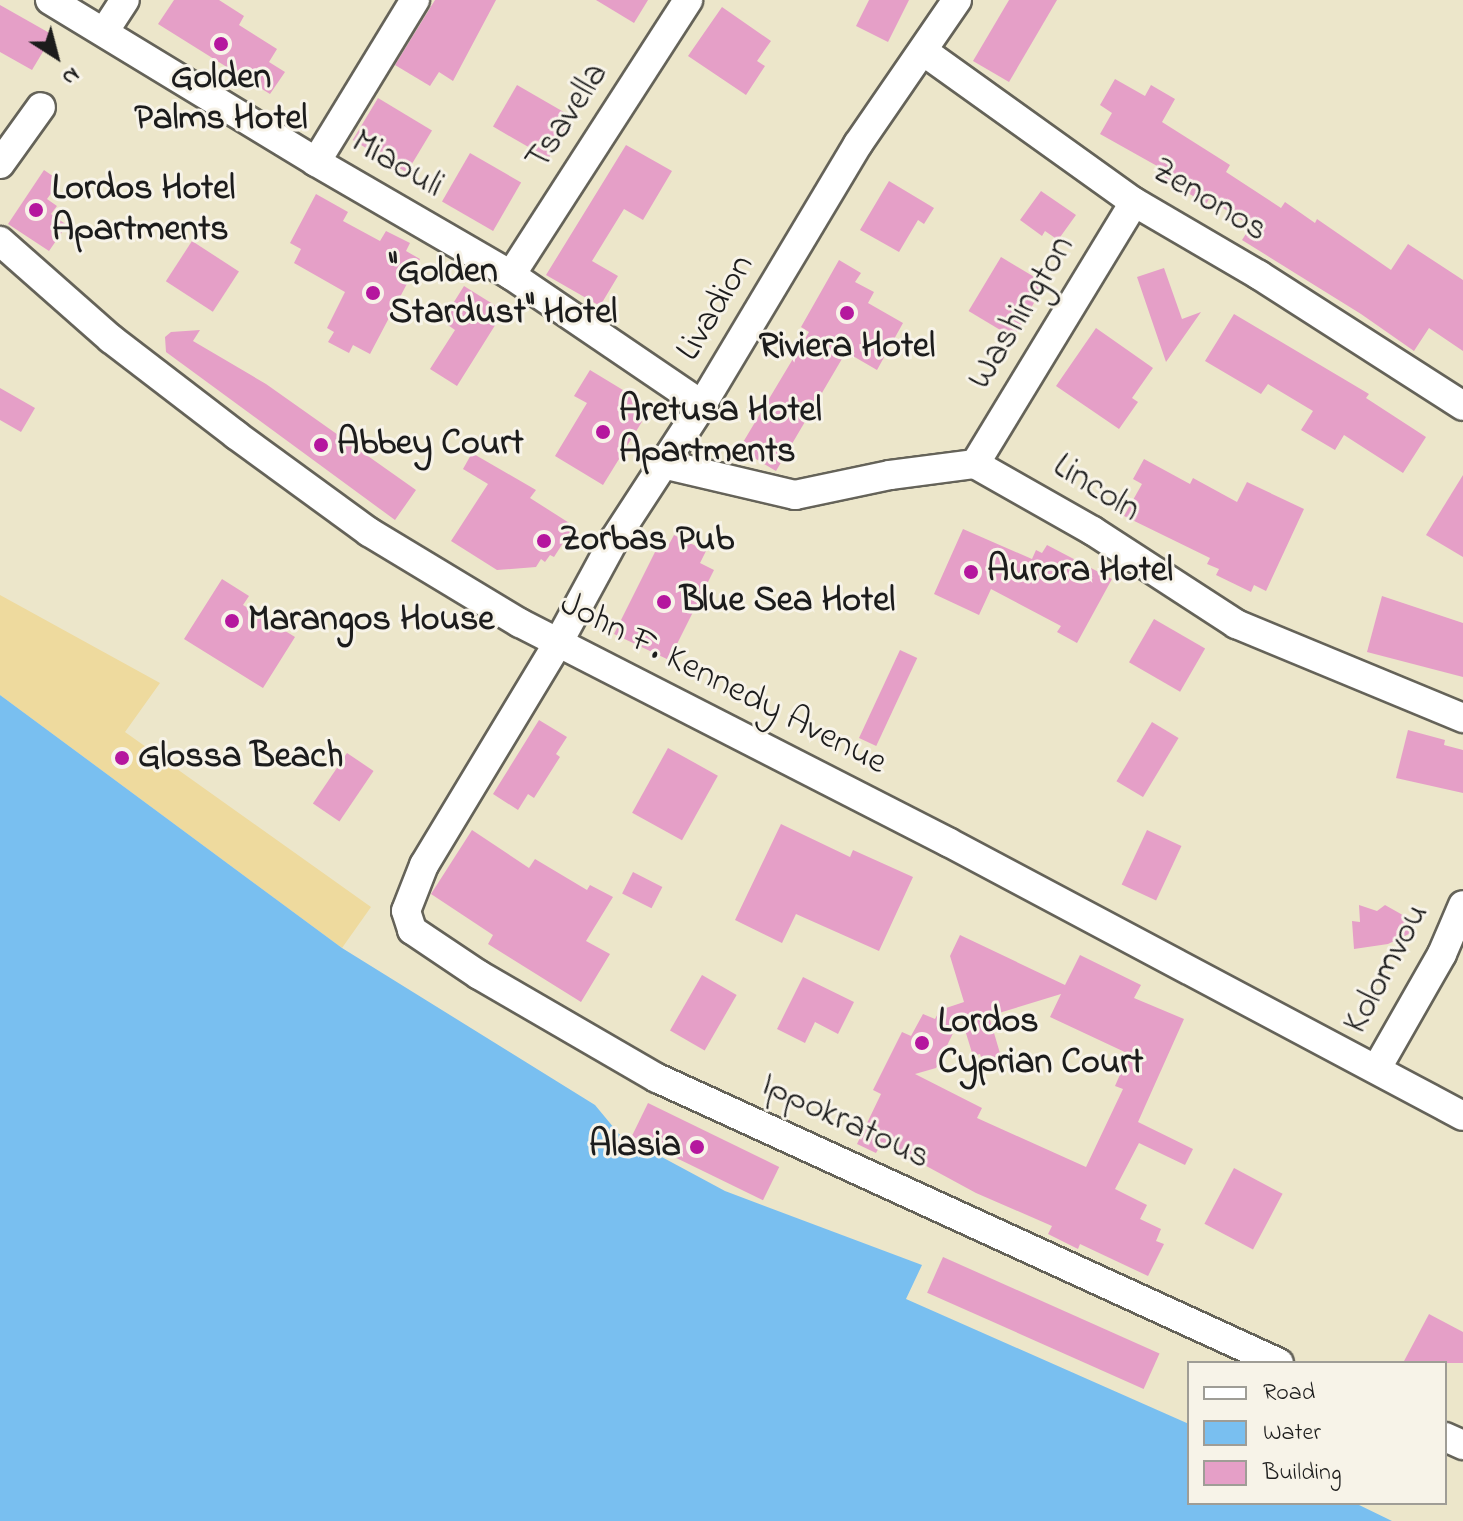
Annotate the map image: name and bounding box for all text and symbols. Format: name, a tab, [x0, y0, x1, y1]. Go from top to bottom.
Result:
north arrow	[16, 16, 96, 96]
marker: Golden Palms Hotel	[212, 35, 230, 53]
street label: Tsavella	[517, 55, 619, 179]
place label: Golden Palms Hotel	[134, 56, 308, 141]
text: N	[55, 58, 86, 93]
street label: Miaouli	[343, 121, 451, 209]
street label: Zenonos	[1143, 150, 1275, 252]
place label: Lordos Hotel Apartments	[52, 167, 235, 252]
marker: Lordos Hotel Apartments	[27, 201, 45, 219]
street label: Washington	[959, 228, 1085, 398]
street label: Livadion	[668, 247, 764, 369]
place label: "Golden Stardust" Hotel	[389, 250, 617, 335]
marker: "Golden Stardust" Hotel	[364, 284, 382, 302]
marker: Riviera Hotel	[838, 304, 856, 322]
place label: Riviera Hotel	[759, 326, 935, 370]
place label: Aretusa Hotel Apartments	[619, 389, 822, 474]
place label: Abbey Court	[337, 423, 523, 467]
marker: Aretusa Hotel Apartments	[594, 423, 612, 441]
marker: Abbey Court	[312, 436, 330, 454]
street label: Lincoln	[1044, 446, 1148, 532]
place label: Zorbas Pub	[560, 519, 734, 563]
marker: Zorbas Pub	[535, 532, 553, 550]
place label: Aurora Hotel	[987, 550, 1173, 594]
marker: Aurora Hotel	[962, 563, 980, 581]
place label: Blue Sea Hotel	[680, 580, 895, 624]
street label: John F. Kennedy Avenue	[552, 583, 894, 785]
marker: Blue Sea Hotel	[655, 593, 673, 611]
place label: Marangos House	[248, 599, 494, 643]
marker: Marangos House	[223, 612, 241, 630]
place label: Glossa Beach	[138, 736, 343, 780]
marker: Glossa Beach	[113, 749, 131, 767]
street label: Kolomvou	[1335, 897, 1439, 1041]
place label: Lordos Cyprian Court	[938, 1000, 1143, 1085]
marker: Lordos Cyprian Court	[913, 1034, 931, 1052]
street label: Ippokratous	[754, 1064, 936, 1180]
place label: Alasia	[589, 1125, 681, 1169]
marker: Alasia	[688, 1138, 706, 1156]
legend	[1187, 1361, 1447, 1505]
text: Road	[1263, 1376, 1315, 1411]
text: Water	[1263, 1416, 1321, 1451]
text: Building	[1263, 1456, 1342, 1491]

